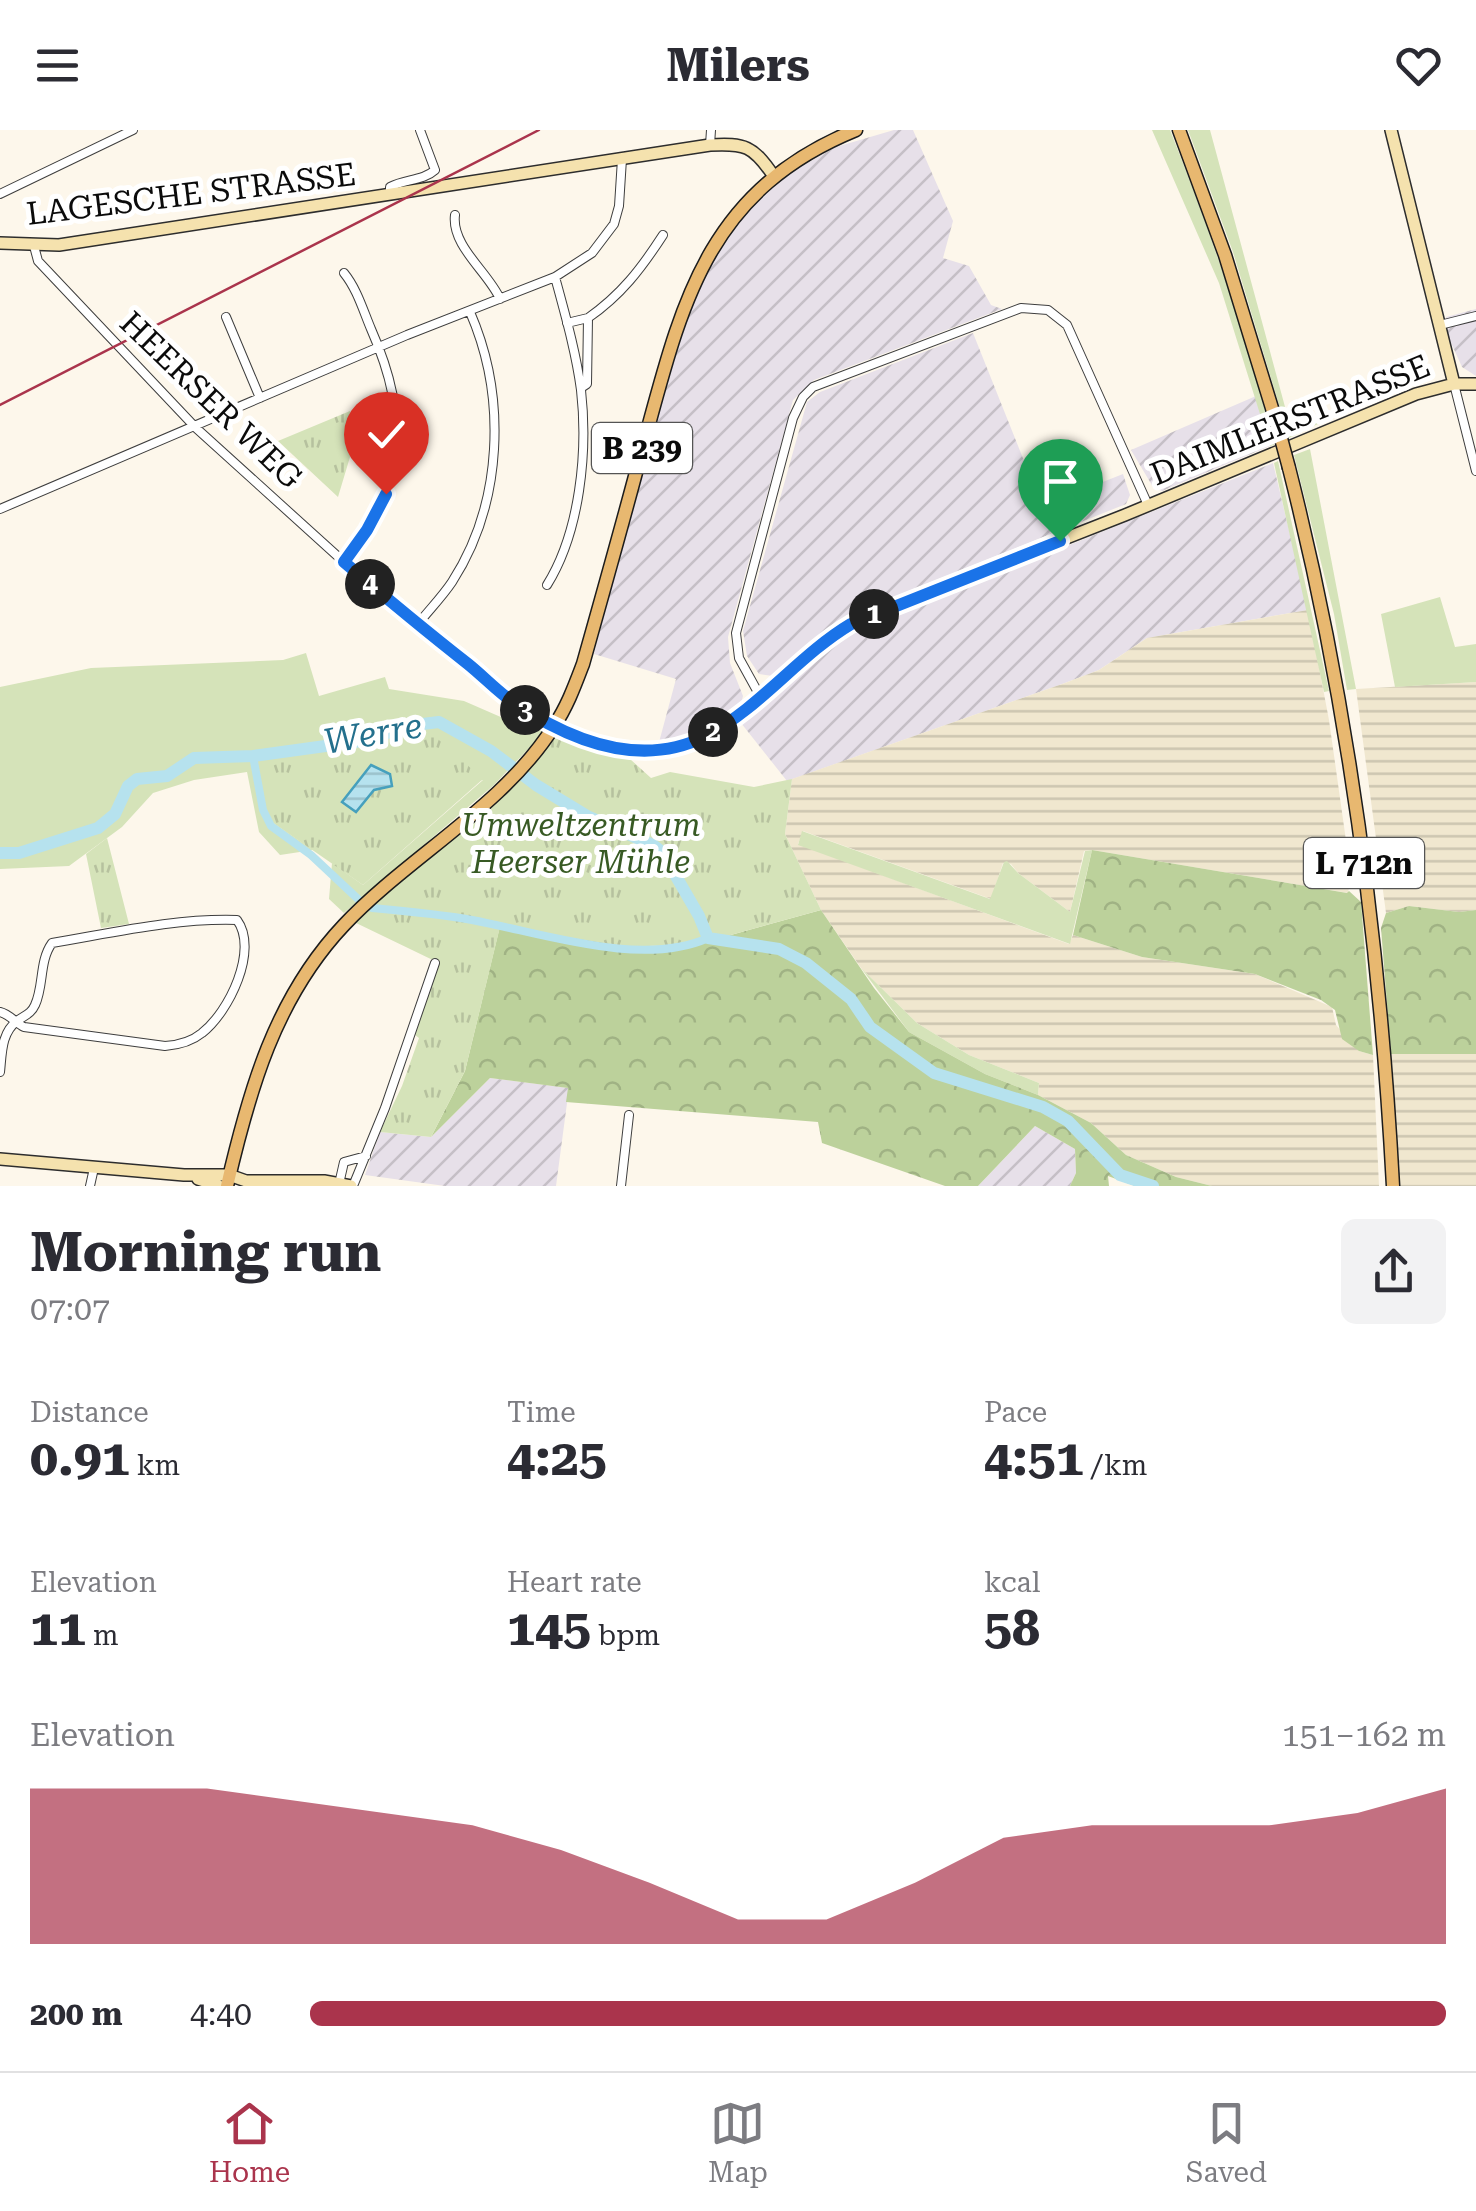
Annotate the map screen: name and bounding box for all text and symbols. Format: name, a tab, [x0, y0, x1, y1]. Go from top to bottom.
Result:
icon: menu	[30, 38, 85, 93]
icon: heart	[1391, 38, 1446, 93]
text: Milers	[666, 39, 810, 92]
street label: LAGESCHE STRASSE	[24, 155, 358, 233]
street label: HEERSER WEG	[112, 304, 310, 497]
street label: DAIMLERSTRASSE	[1145, 347, 1435, 493]
pin	[344, 392, 429, 495]
icon: check	[359, 407, 414, 462]
road number: B 239	[592, 423, 692, 473]
pin	[1018, 439, 1103, 542]
icon: arrive	[1033, 454, 1088, 509]
pin: 4	[345, 559, 395, 609]
text: 4	[362, 567, 378, 600]
pin: 1	[849, 589, 899, 639]
text: 1	[866, 597, 882, 630]
pin: 3	[500, 685, 550, 735]
text: 3	[517, 693, 533, 726]
water label: Werre	[321, 705, 425, 763]
pin: 2	[688, 707, 738, 757]
text: 2	[705, 715, 721, 748]
park label: Umweltzentrum Heerser Mühle	[461, 806, 701, 881]
road number: L 712n	[1304, 838, 1424, 888]
button: share	[1341, 1219, 1446, 1324]
text: Morning run	[30, 1220, 381, 1284]
text: 07:07	[30, 1290, 110, 1328]
text: Distance	[30, 1396, 149, 1429]
text: Time	[507, 1396, 576, 1429]
text: Pace	[984, 1396, 1047, 1429]
text: 0.91	[30, 1429, 130, 1487]
text: 4:25	[507, 1429, 607, 1487]
text: 4:51	[984, 1429, 1084, 1487]
text: km	[130, 1449, 180, 1482]
text: /km	[1084, 1449, 1147, 1482]
text: Elevation	[30, 1566, 157, 1599]
text: Heart rate	[507, 1566, 642, 1599]
text: kcal	[984, 1566, 1040, 1599]
text: 11	[30, 1599, 86, 1657]
text: 145	[507, 1599, 591, 1657]
text: 58	[984, 1599, 1040, 1657]
text: m	[86, 1619, 119, 1652]
text: bpm	[591, 1619, 660, 1652]
text: Elevation	[30, 1716, 175, 1754]
text: 151–162 m	[1282, 1716, 1446, 1754]
text: 200 m	[30, 1995, 123, 2033]
text: 4:40	[190, 1995, 252, 2033]
tab: Home	[209, 2096, 290, 2189]
tab: Map	[708, 2096, 768, 2189]
tab: Saved	[1186, 2096, 1267, 2189]

